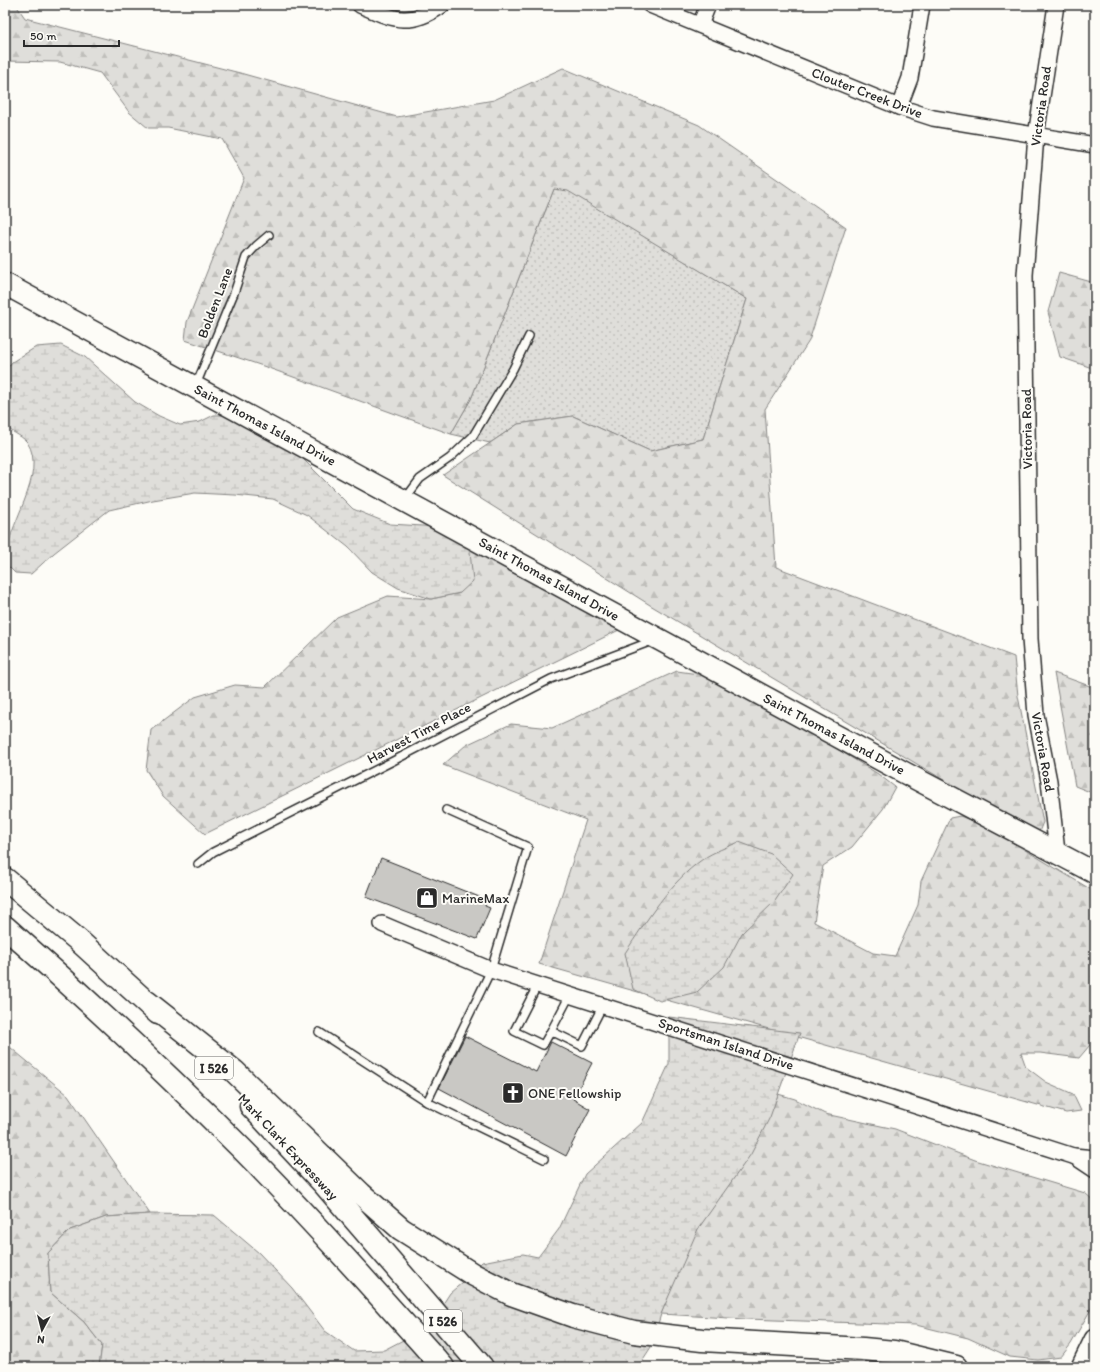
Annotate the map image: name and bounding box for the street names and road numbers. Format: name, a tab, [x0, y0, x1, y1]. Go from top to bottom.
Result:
street label: Clouter Creek Drive	[809, 64, 925, 122]
street label: Victoria Road	[1027, 65, 1055, 147]
street label: Bolden Lane	[194, 265, 236, 341]
street label: Saint Thomas Island Drive	[191, 380, 339, 470]
street label: Victoria Road	[1018, 388, 1036, 470]
street label: Saint Thomas Island Drive	[476, 533, 623, 625]
street label: Saint Thomas Island Drive	[760, 689, 908, 779]
street label: Harvest Time Place	[364, 698, 474, 768]
street label: Victoria Road	[1028, 711, 1058, 794]
street label: Sportsman Island Drive	[656, 1014, 796, 1074]
road number: I 526	[195, 1057, 233, 1079]
street label: Mark Clark Expressway	[234, 1090, 342, 1204]
road number: I 526	[424, 1310, 462, 1332]

